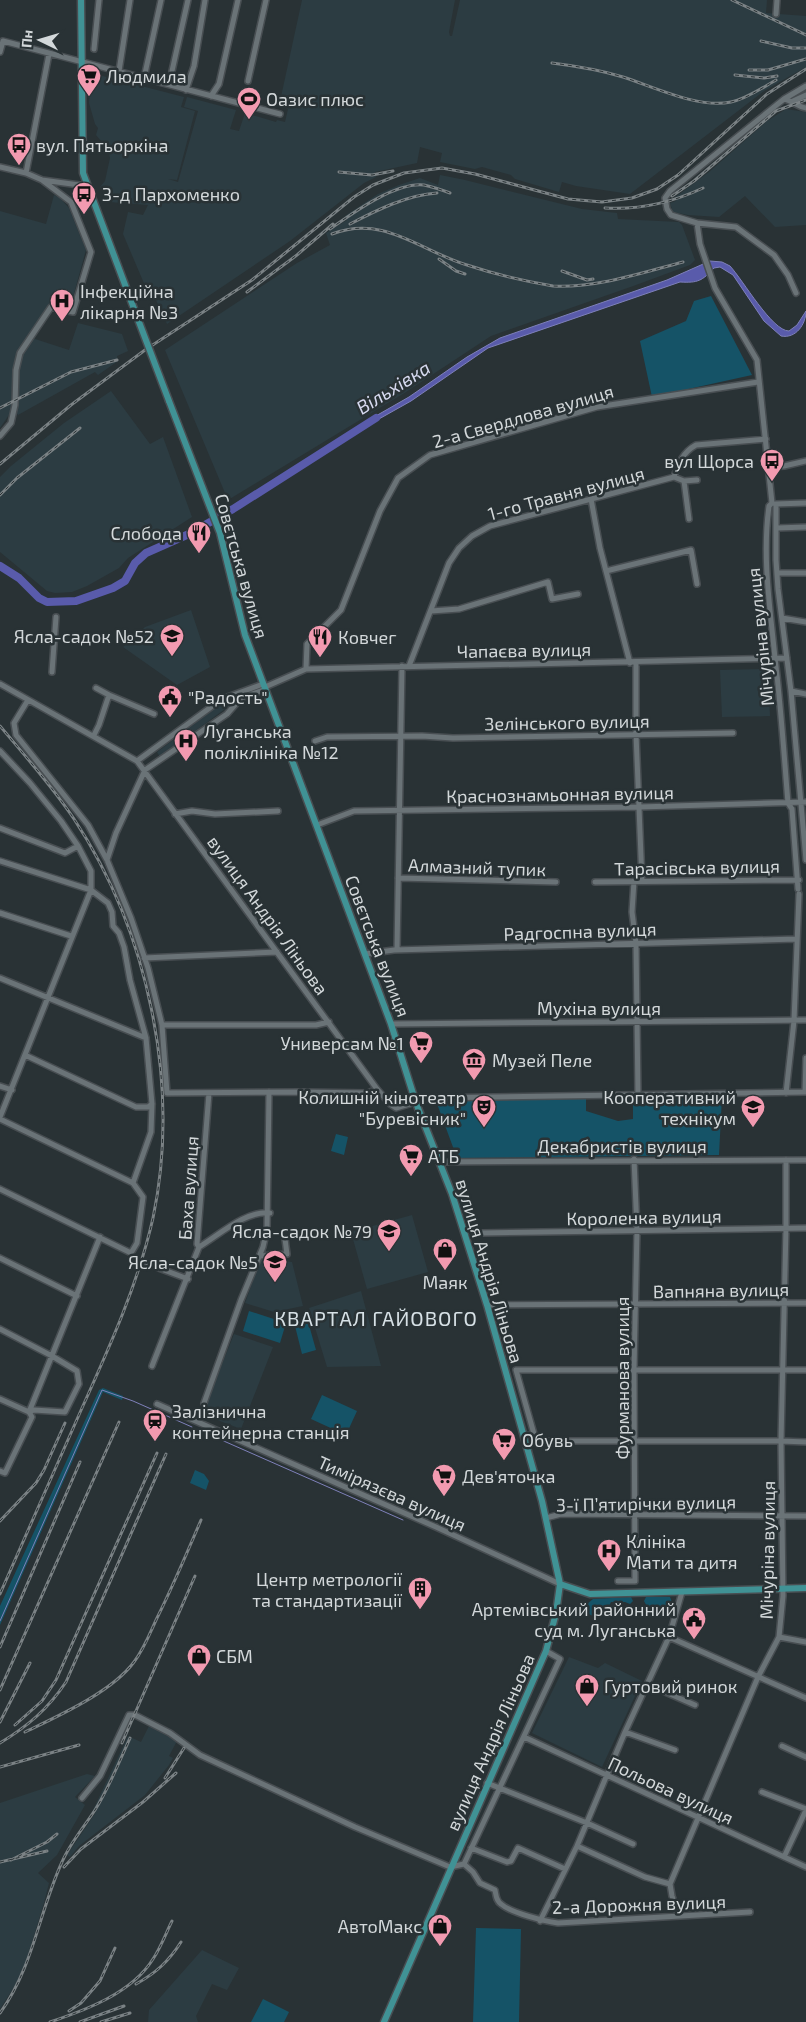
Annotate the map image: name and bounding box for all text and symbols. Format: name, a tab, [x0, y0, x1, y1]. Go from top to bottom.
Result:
north arrow	[15, 15, 65, 65]
text: Пн	[17, 29, 36, 49]
supermarket icon: Людмила	[76, 63, 102, 97]
place label: Людмила	[106, 65, 187, 87]
sports icon: Оазис плюс	[236, 86, 262, 120]
place label: Оазис плюс	[266, 88, 364, 110]
bus stop icon: вул. Пятьоркіна	[6, 132, 32, 166]
place label: вул. Пятьоркіна	[36, 134, 168, 156]
bus stop icon: З-д Пархоменко	[71, 181, 97, 215]
place label: З-д Пархоменко	[102, 183, 240, 205]
place label: Інфекційна лікарня №3	[80, 280, 178, 323]
hospital icon: Інфекційна лікарня №3	[49, 288, 75, 322]
water label: Вільхівка	[352, 355, 434, 419]
street label: 2-а Свердлова вулиця	[430, 380, 616, 452]
bus stop icon: вул Щорса	[759, 448, 785, 482]
place label: вул Щорса	[664, 450, 754, 472]
street label: 1-го Травня вулиця	[485, 462, 647, 524]
street label: Совєтська вулиця	[211, 491, 273, 641]
restaurant icon: Слобода	[186, 520, 212, 554]
place label: Слобода	[110, 522, 182, 544]
street label: Мічуріна вулиця	[742, 567, 778, 707]
school or university icon: Ясла-садок №52	[159, 623, 185, 657]
restaurant icon: Ковчег	[307, 624, 333, 658]
place label: Ясла-садок №52	[14, 625, 154, 647]
place label: Ковчег	[338, 626, 397, 648]
street label: Чапаєва вулиця	[457, 638, 591, 662]
public building icon: "Радость"	[157, 684, 183, 718]
place label: "Радость"	[188, 686, 268, 708]
street label: Зелінського вулиця	[484, 710, 650, 734]
place label: Луганська поліклініка №12	[204, 720, 339, 763]
hospital icon: Луганська поліклініка №12	[173, 728, 199, 762]
street label: Краснознамьонная вулиця	[446, 781, 674, 807]
street label: вулиця Андрія Ліньова	[203, 831, 333, 999]
street label: Алмазний тупик	[408, 854, 547, 880]
street label: Тарасівська вулиця	[614, 855, 780, 879]
street label: Совєтська вулиця	[341, 872, 415, 1020]
street label: Радгоспна вулиця	[503, 917, 657, 945]
street label: Мухіна вулиця	[537, 997, 661, 1019]
supermarket icon: Универсам №1	[408, 1030, 434, 1064]
place label: Универсам №1	[281, 1032, 404, 1054]
museum icon: Музей Пеле	[461, 1047, 487, 1081]
place label: Музей Пеле	[492, 1049, 592, 1071]
place label: Колишній кінотеатр "Буревісник"	[298, 1086, 466, 1129]
place label: Кооперативний технікум	[603, 1086, 736, 1129]
theatre icon: Колишній кінотеатр "Буревісник"	[471, 1094, 497, 1128]
school or university icon: Кооперативний технікум	[740, 1094, 766, 1128]
street label: Баха вулиця	[173, 1135, 203, 1241]
street label: Декабристів вулиця	[537, 1135, 707, 1157]
supermarket icon: АТБ	[398, 1143, 424, 1177]
place label: АТБ	[428, 1145, 459, 1167]
street label: вулиця Андрія Ліньова	[452, 1176, 528, 1366]
street label: Короленка вулиця	[566, 1205, 722, 1229]
school or university icon: Ясла-садок №79	[376, 1218, 402, 1252]
place label: Ясла-садок №79	[232, 1220, 372, 1242]
shop icon: Маяк	[432, 1237, 458, 1271]
school or university icon: Ясла-садок №5	[262, 1249, 288, 1283]
place label: Ясла-садок №5	[128, 1251, 258, 1273]
place label: Маяк	[422, 1271, 468, 1293]
street label: Вапняна вулиця	[653, 1278, 789, 1302]
street label: Фурманова вулиця	[611, 1297, 633, 1459]
district label: КВАРТАЛ ГАЙОВОГО	[274, 1306, 478, 1330]
place label: Залізнична контейнерна станція	[172, 1400, 349, 1443]
station icon: Залізнична контейнерна станція	[142, 1408, 168, 1442]
supermarket icon: Обувь	[491, 1427, 517, 1461]
place label: Обувь	[522, 1429, 573, 1451]
street label: Тимірязєва вулиця	[315, 1450, 469, 1536]
supermarket icon: Дев'яточка	[431, 1463, 457, 1497]
place label: Дев'яточка	[462, 1465, 555, 1487]
street label: Мічуріна вулиця	[755, 1480, 779, 1620]
street label: 3-ї П’ятирічки вулиця	[556, 1490, 736, 1516]
place label: Клініка Мати та дитя	[626, 1530, 738, 1573]
hospital icon: Клініка Мати та дитя	[596, 1538, 622, 1572]
place label: Центр метрології та стандартизації	[252, 1568, 402, 1611]
building icon: Центр метрології та стандартизації	[407, 1576, 433, 1610]
place label: Артемівський районний суд м. Луганська	[472, 1598, 676, 1641]
public building icon: Артемівський районний суд м. Луганська	[681, 1606, 707, 1640]
shop icon: СБМ	[186, 1643, 212, 1677]
place label: СБМ	[216, 1645, 253, 1667]
street label: вулиця Андрія Ліньова	[441, 1650, 539, 1834]
shop icon: Гуртовий ринок	[574, 1673, 600, 1707]
place label: Гуртовий ринок	[604, 1675, 738, 1697]
street label: Польова вулиця	[605, 1751, 737, 1829]
street label: 2-а Дорожня вулиця	[552, 1890, 726, 1918]
shop icon: АвтоМакс	[427, 1913, 453, 1947]
place label: АвтоМакс	[338, 1915, 422, 1937]

